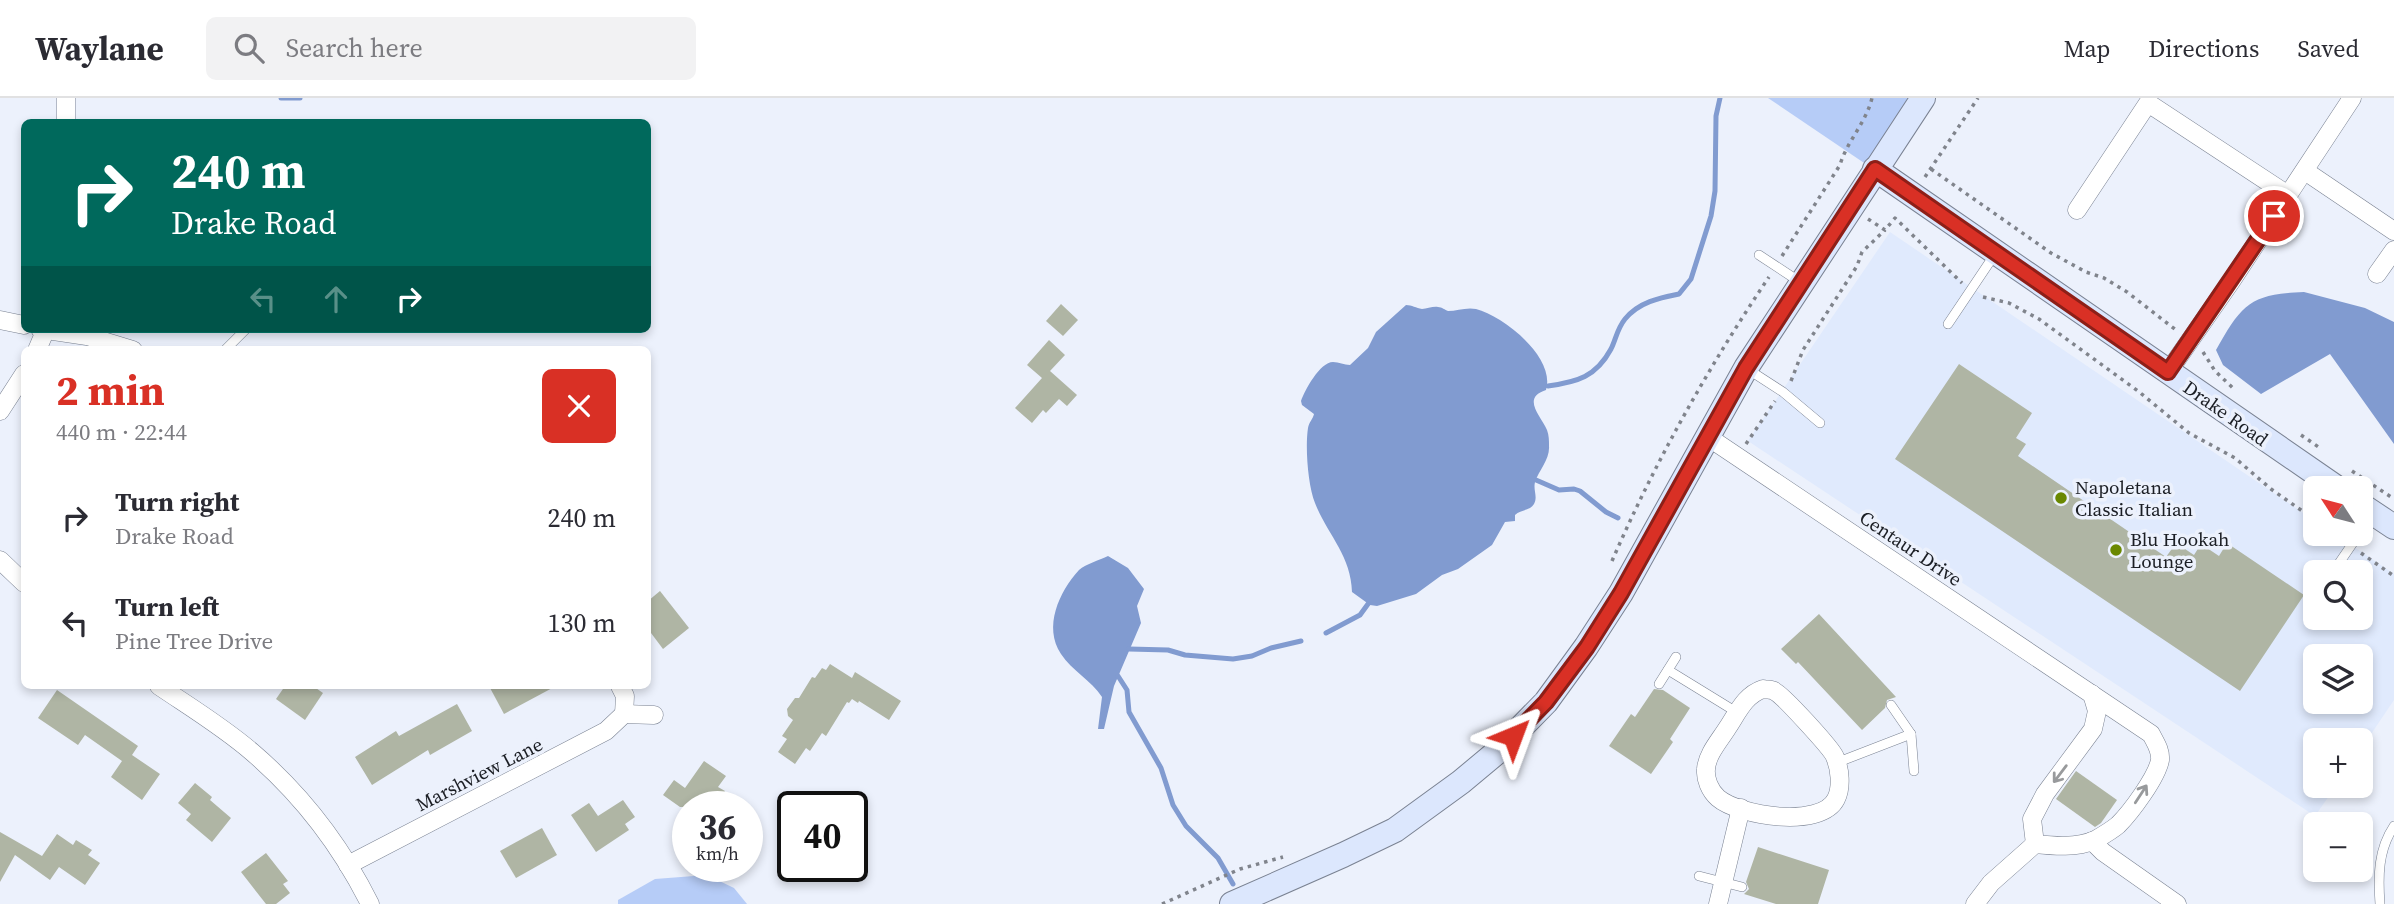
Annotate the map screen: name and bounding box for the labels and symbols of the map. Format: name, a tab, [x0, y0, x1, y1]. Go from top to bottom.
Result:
pin	[2244, 186, 2304, 246]
street label: Drake Road	[2178, 374, 2274, 452]
place label: Napoletana Classic Italian	[2075, 474, 2193, 522]
north arrow	[2303, 476, 2373, 546]
marker: Napoletana Classic Italian	[2053, 490, 2069, 506]
street label: Centaur Drive	[1855, 504, 1967, 592]
place label: Blu Hookah Lounge	[2130, 526, 2229, 574]
marker: Blu Hookah Lounge	[2108, 542, 2124, 558]
position arrow	[1476, 699, 1550, 773]
street label: Marshview Lane	[411, 731, 547, 817]
one-way arrow	[2053, 765, 2068, 784]
one-way arrow	[2134, 785, 2148, 805]
speed limit sign: 40	[777, 791, 868, 882]

